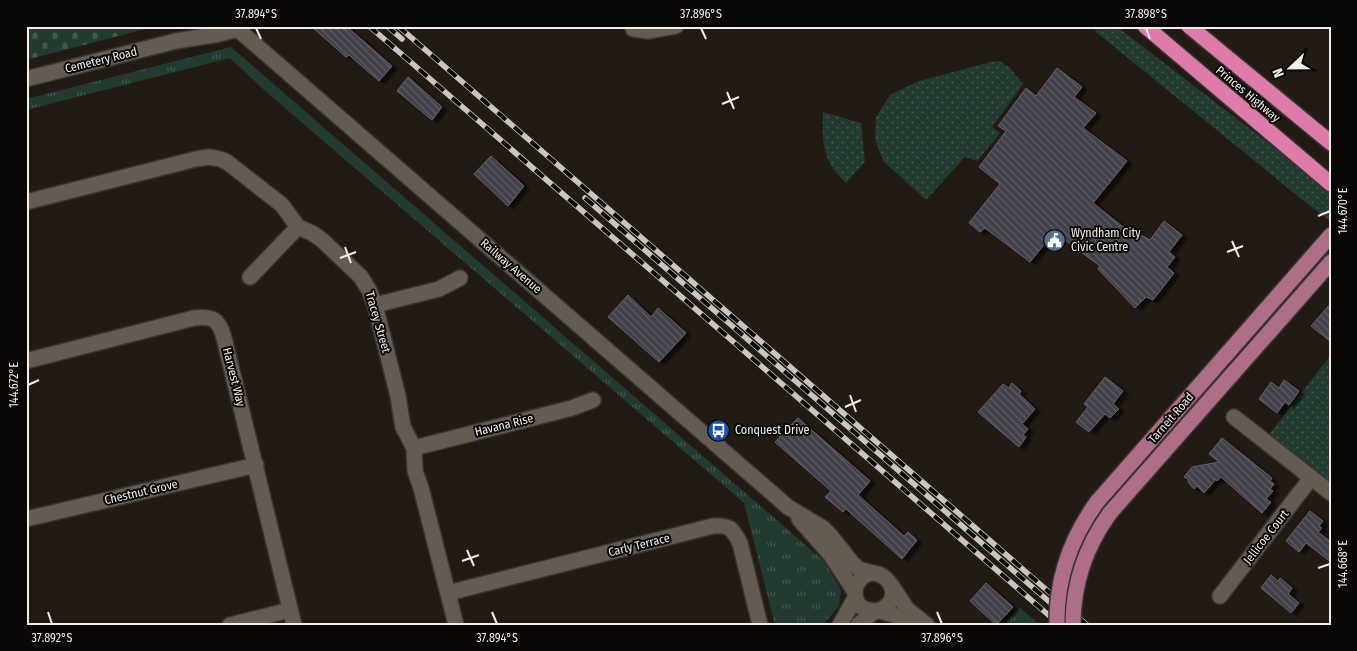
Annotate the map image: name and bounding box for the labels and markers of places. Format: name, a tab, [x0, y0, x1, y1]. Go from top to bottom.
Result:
place label: Wyndham City Civic Centre	[1071, 226, 1141, 254]
public building icon: Wyndham City Civic Centre	[1043, 228, 1067, 252]
bus stop icon: Conquest Drive	[707, 418, 731, 442]
place label: Conquest Drive	[735, 423, 809, 437]

